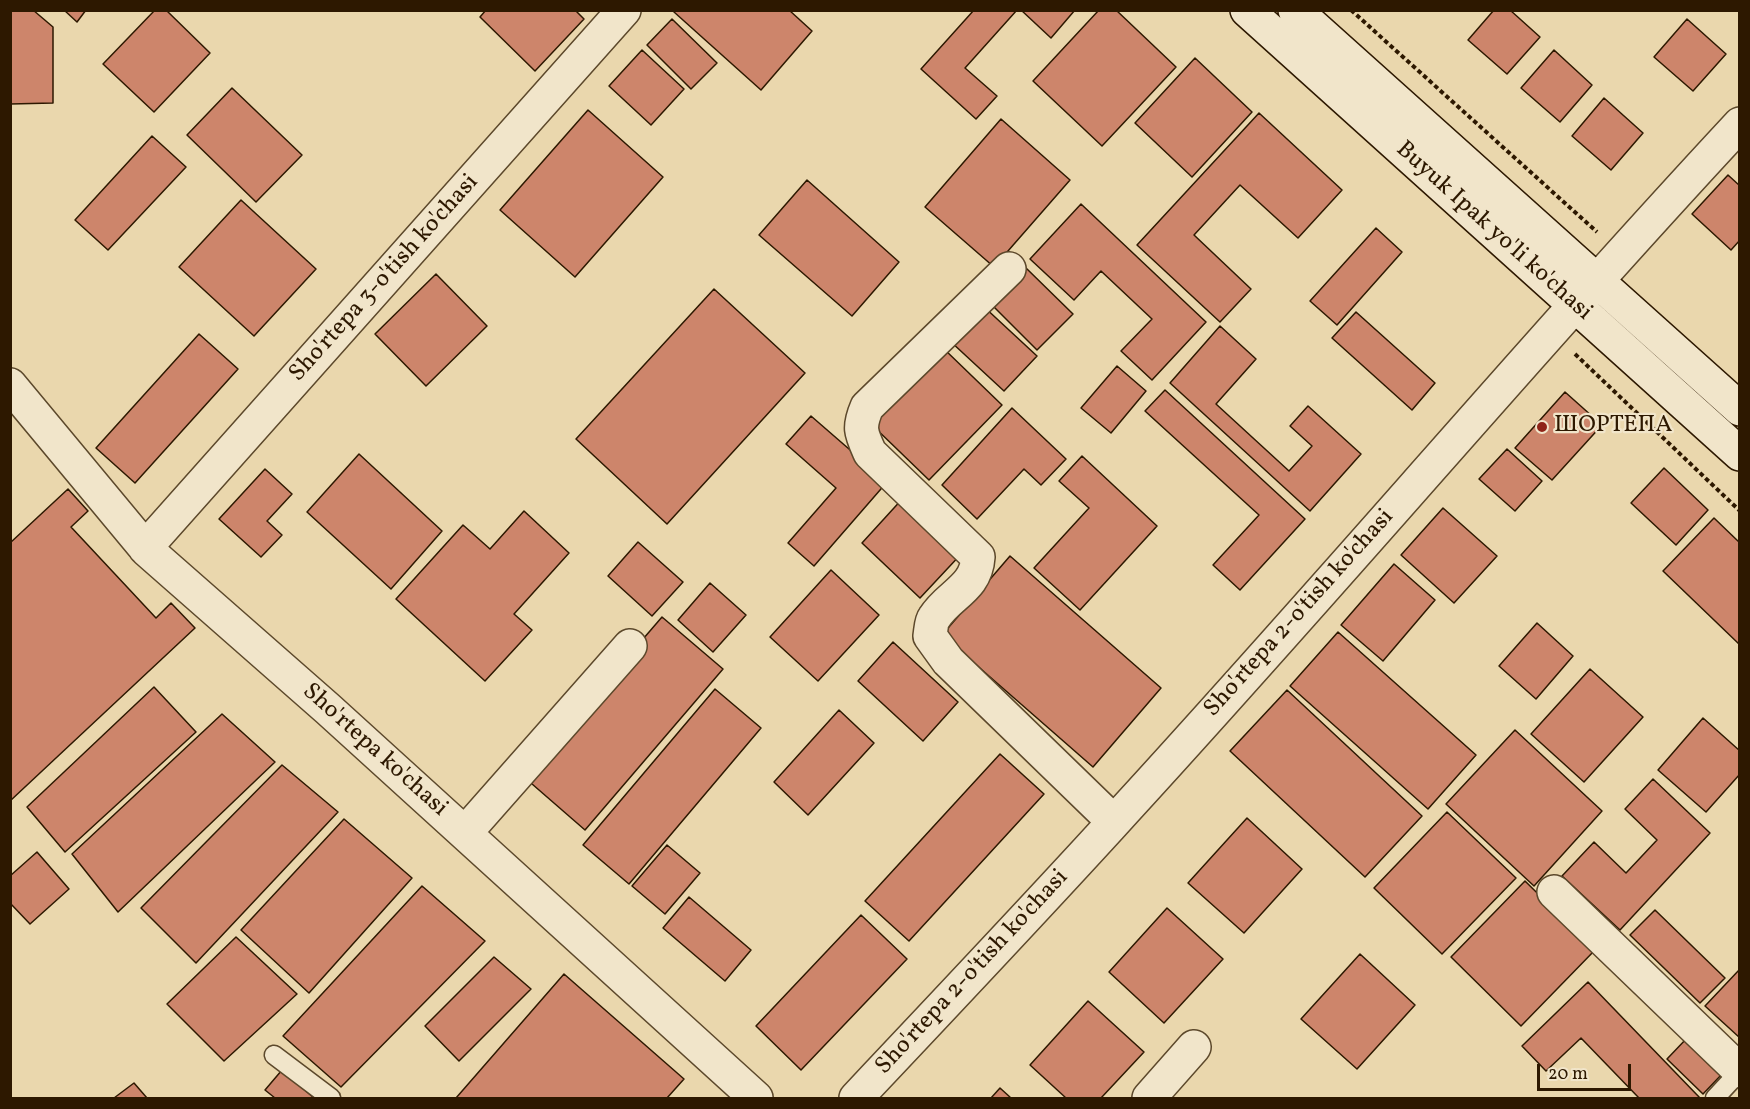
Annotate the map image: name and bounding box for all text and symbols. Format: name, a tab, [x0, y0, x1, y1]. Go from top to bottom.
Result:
street label: Buyuk Ipak yo'li ko'chasi	[1389, 136, 1597, 328]
street label: Sho'rtepa 3-o'tish ko'chasi	[284, 169, 486, 389]
place label: ШОРТЕПА	[1554, 413, 1672, 441]
marker: ШОРТЕПА	[1535, 420, 1549, 434]
street label: Sho'rtepa 2-o'tish ko'chasi	[1199, 504, 1401, 724]
street label: Sho'rtepa ko'chasi	[295, 678, 453, 824]
street label: Sho'rtepa 2-o'tish ko'chasi	[870, 864, 1076, 1082]
scale bar	[1540, 1052, 1634, 1090]
text: 20 m	[1548, 1062, 1588, 1087]

